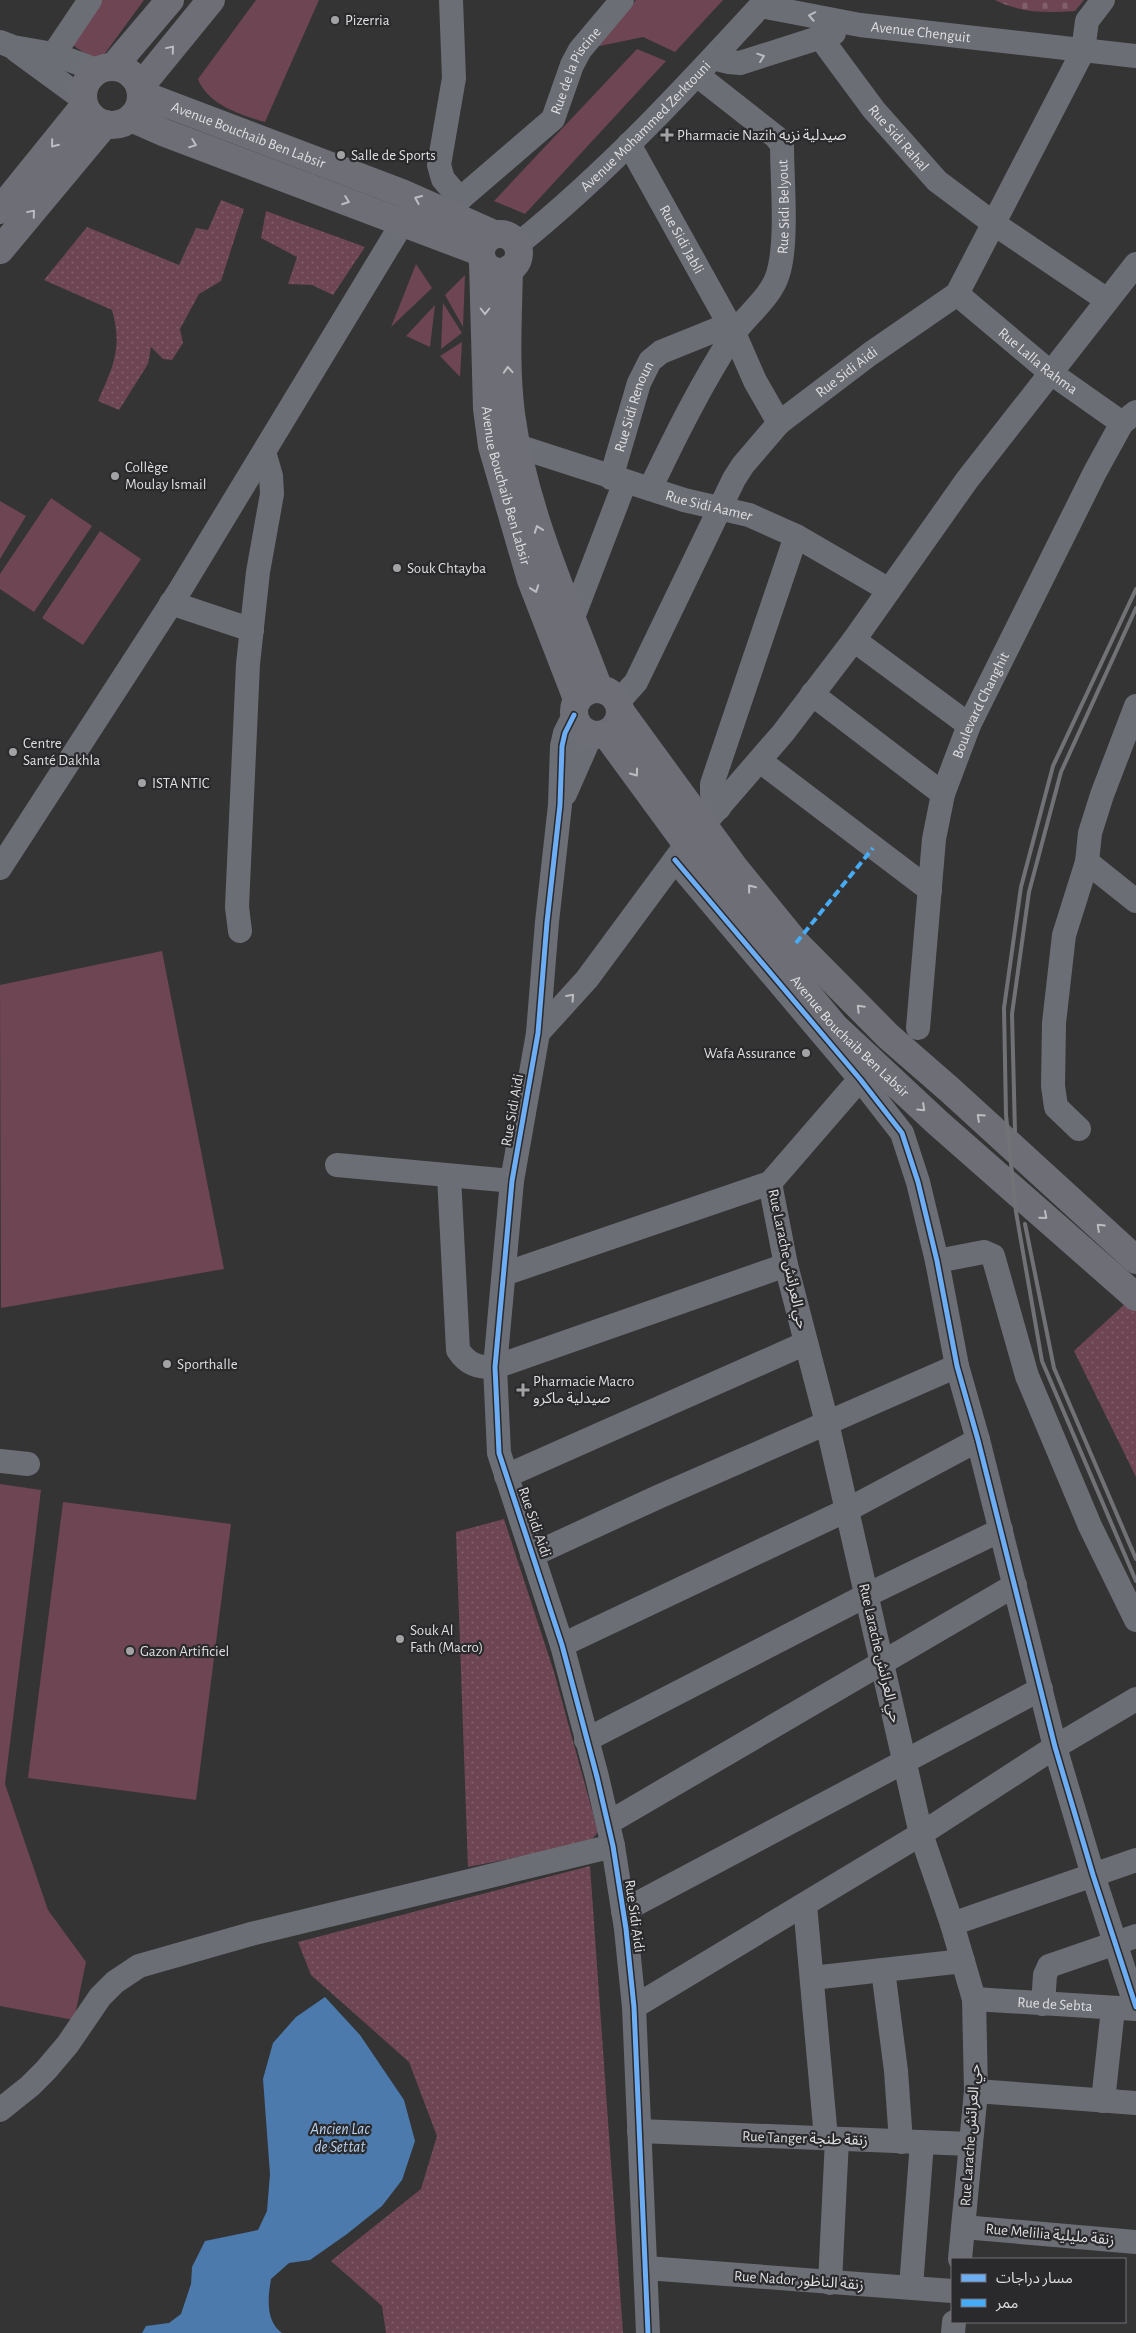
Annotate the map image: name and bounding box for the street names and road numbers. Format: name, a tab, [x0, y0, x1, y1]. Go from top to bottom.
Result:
street label: Avenue Chenguit	[870, 19, 971, 45]
street label: Rue de la Piscine	[548, 24, 604, 117]
street label: Avenue Mohammed Zerktouni	[578, 58, 714, 195]
street label: Avenue Bouchaib Ben Labsir	[169, 99, 328, 171]
street label: Rue Sidi Rahal	[865, 102, 932, 174]
street label: Rue Sidi Belyout	[775, 159, 792, 255]
street label: Rue Sidi Jabli	[656, 203, 707, 276]
street label: Rue Lalla Rahma	[995, 325, 1080, 397]
street label: Rue Sidi Aidi	[813, 344, 881, 400]
street label: Rue Sidi Renoun	[612, 359, 657, 454]
street label: Avenue Bouchaib Ben Labsir	[479, 405, 533, 567]
street label: Rue Sidi Aamer	[663, 487, 755, 524]
street label: Boulevard Changhit	[950, 650, 1012, 761]
street label: Avenue Bouchaib Ben Labsir	[787, 973, 912, 1100]
street label: Rue Sidi Aidi	[499, 1073, 526, 1148]
street label: Rue Larache حي العرائش	[762, 1188, 810, 1331]
street label: Rue Sidi Aidi	[515, 1485, 554, 1559]
street label: Rue Larache حي العرائش	[853, 1582, 903, 1725]
street label: Rue Sidi Aidi	[622, 1879, 647, 1953]
street label: Rue de Sebta	[1017, 1995, 1093, 2014]
street label: Rue Larache حي العرائش	[958, 2063, 986, 2207]
street label: Rue Tanger زنقة طنجة	[742, 2129, 868, 2149]
street label: Rue Melilia زنقة مليلية	[985, 2221, 1115, 2249]
street label: Rue Nador زنقة الناظور	[733, 2268, 864, 2294]

